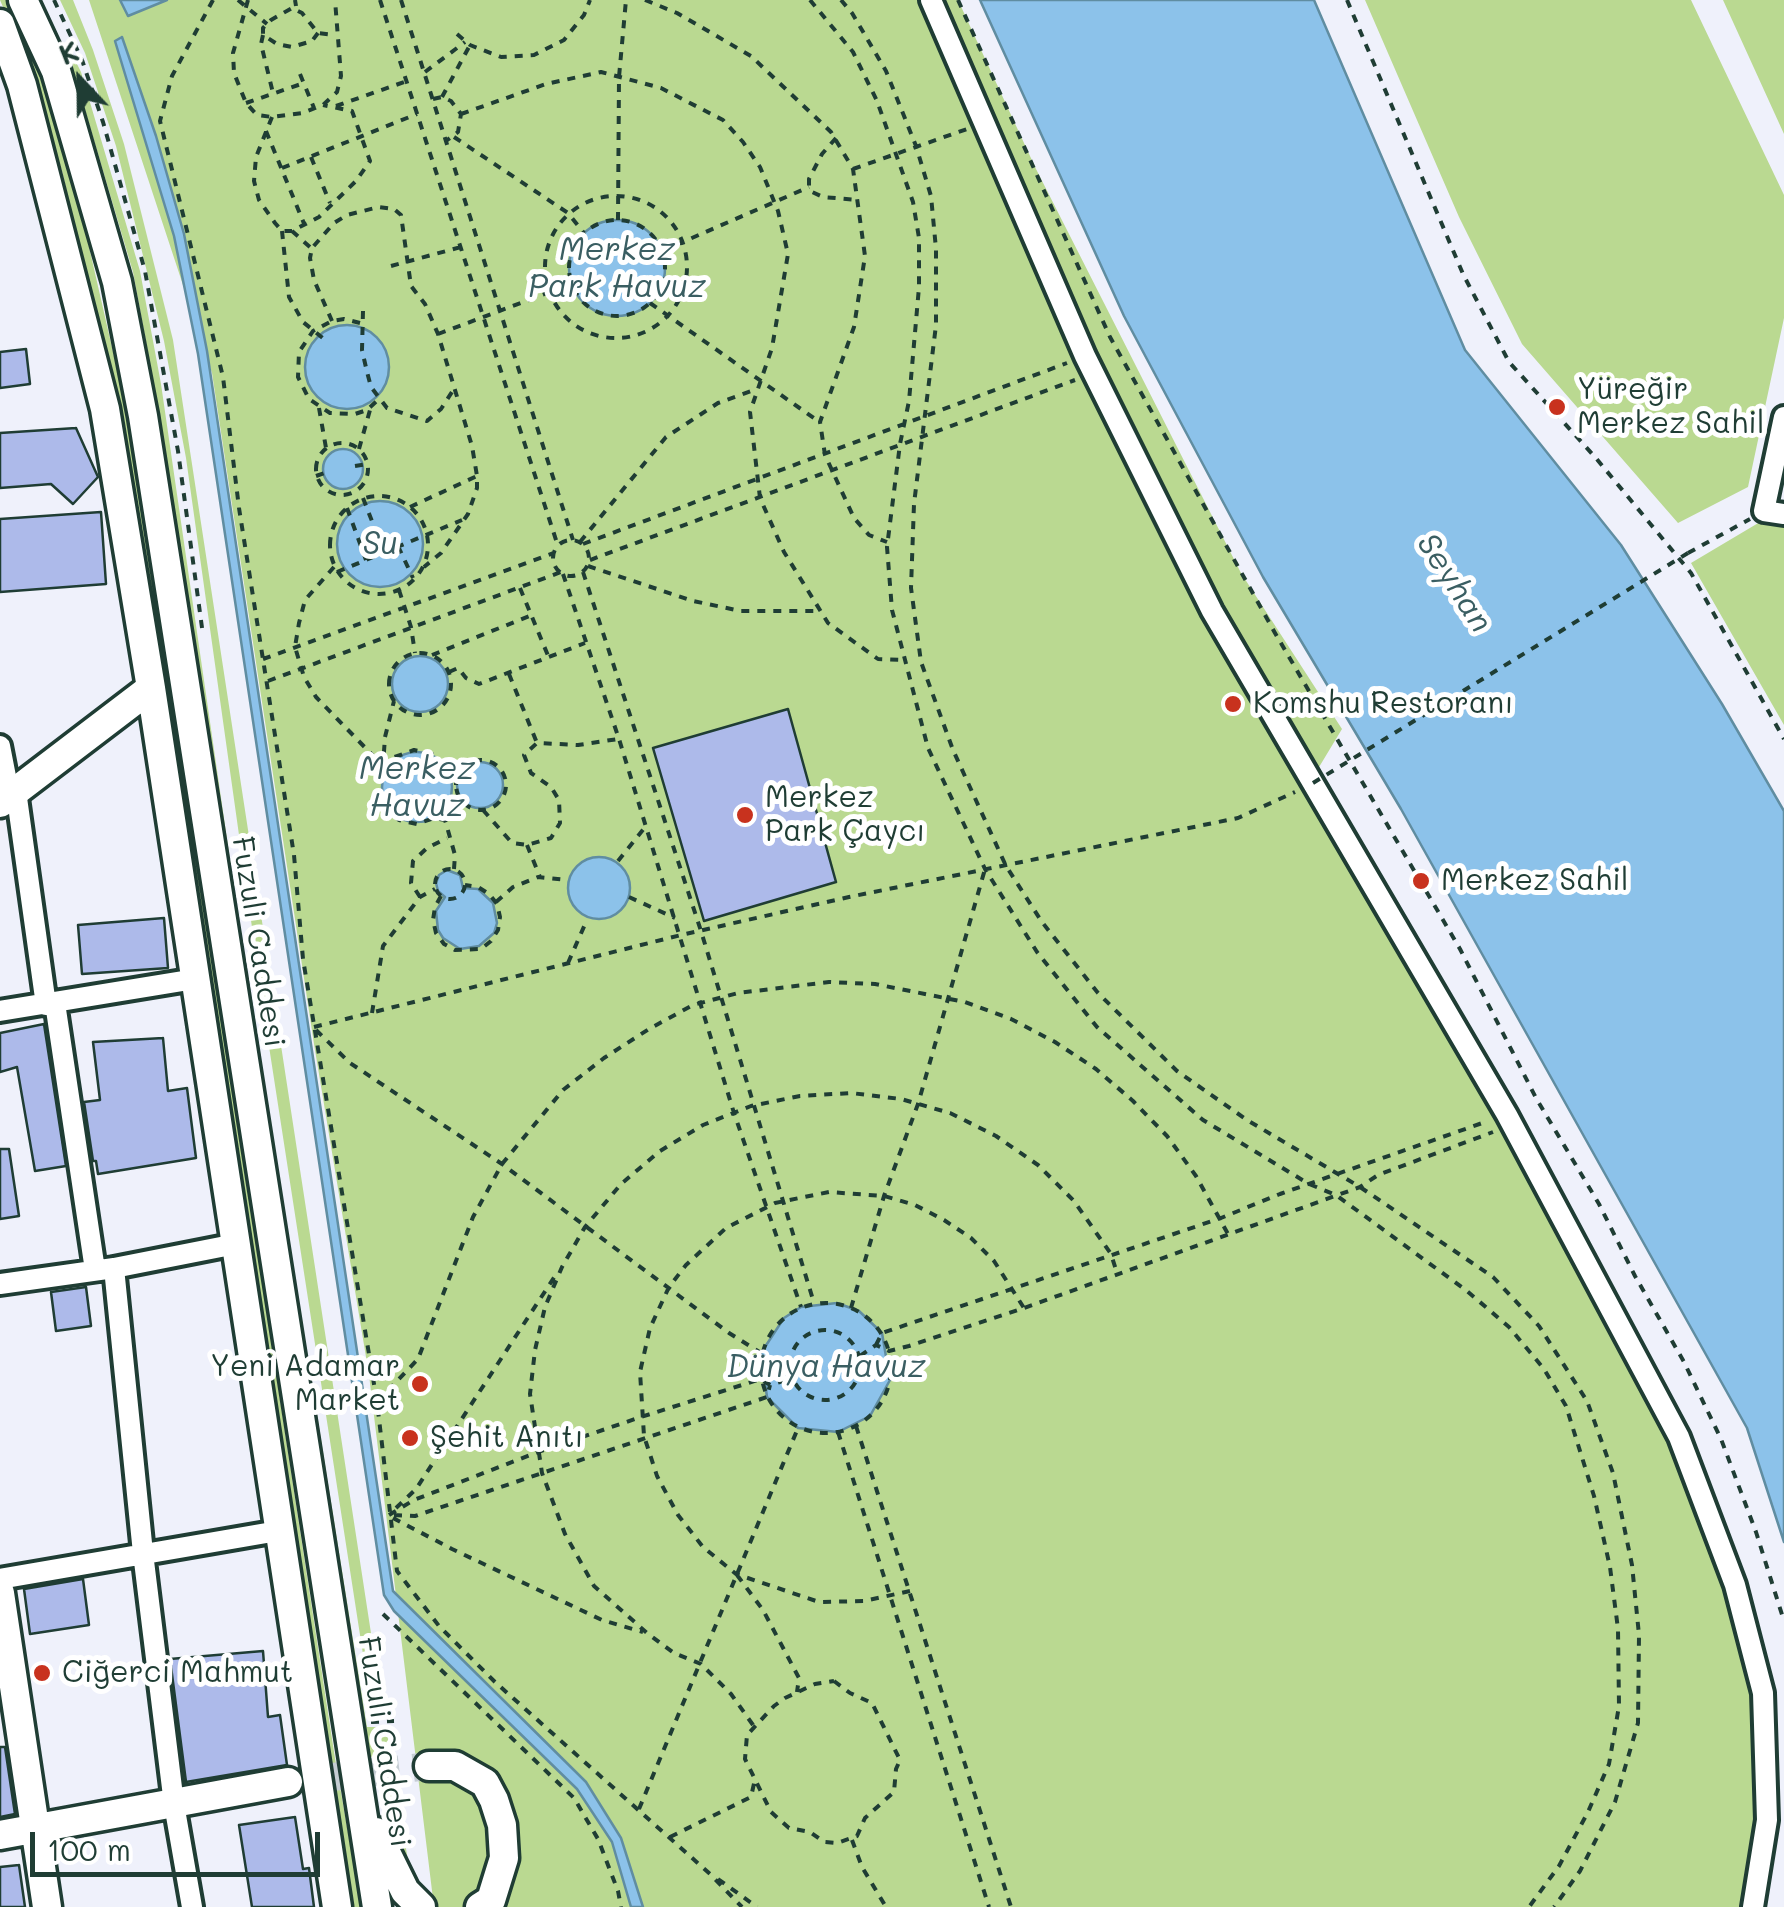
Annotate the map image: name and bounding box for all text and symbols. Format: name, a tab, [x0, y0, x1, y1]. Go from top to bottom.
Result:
north arrow	[30, 30, 130, 130]
text: K	[53, 32, 84, 72]
water label: Merkez Park Havuz	[528, 231, 706, 306]
place label: Yüreğir Merkez Sahil	[1577, 372, 1765, 442]
marker: Yüreğir Merkez Sahil	[1546, 396, 1568, 418]
water label: Su	[362, 525, 398, 563]
water label: Seyhan	[1408, 526, 1500, 640]
place label: Komshu Restoranı	[1253, 686, 1514, 722]
marker: Komshu Restoranı	[1222, 693, 1244, 715]
water label: Merkez Havuz	[359, 750, 475, 825]
place label: Merkez Park Çaycı	[765, 780, 925, 850]
marker: Merkez Park Çaycı	[734, 804, 756, 826]
street label: Fuzuli Caddesi	[224, 834, 292, 1050]
place label: Merkez Sahil	[1441, 863, 1629, 899]
marker: Merkez Sahil	[1410, 870, 1432, 892]
water label: Dünya Havuz	[726, 1348, 926, 1386]
place label: Yeni Adamar Market	[210, 1349, 400, 1420]
marker: Yeni Adamar Market	[409, 1373, 431, 1395]
place label: Şehit Anıtı	[430, 1420, 584, 1456]
marker: Şehit Anıtı	[399, 1427, 421, 1449]
street label: Fuzuli Caddesi	[350, 1634, 418, 1850]
place label: Ciğerci Mahmut	[62, 1655, 293, 1691]
marker: Ciğerci Mahmut	[31, 1662, 53, 1684]
scale bar	[35, 1812, 325, 1874]
text: 100 m	[47, 1829, 131, 1869]

